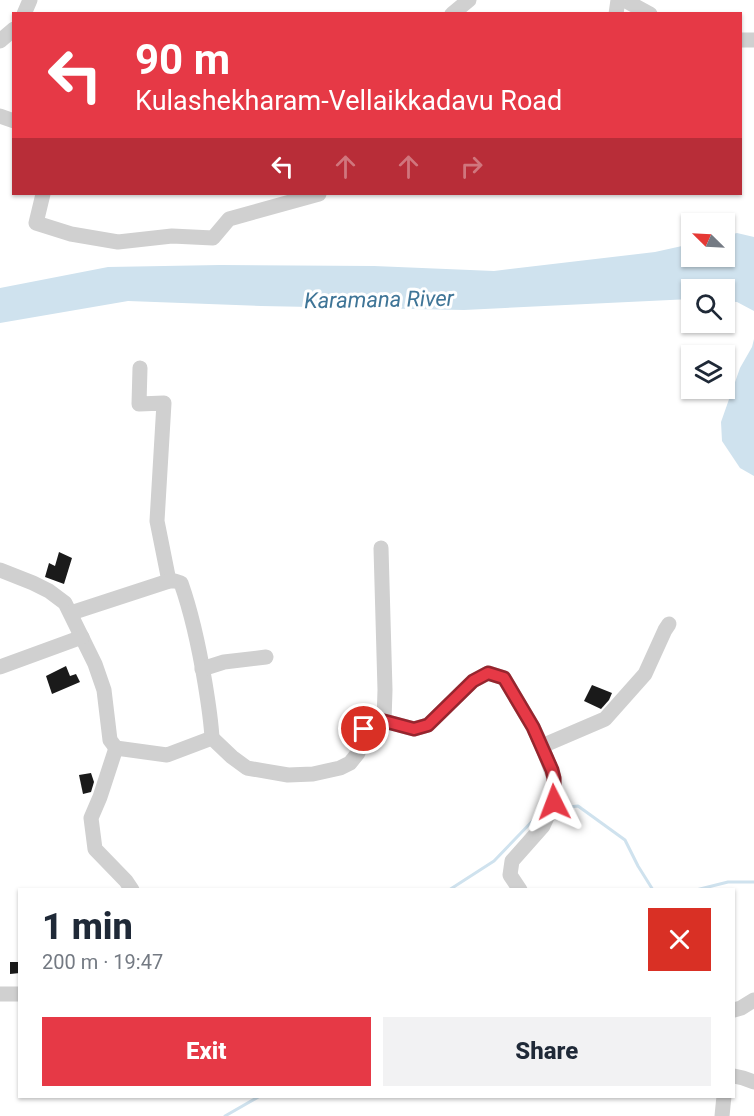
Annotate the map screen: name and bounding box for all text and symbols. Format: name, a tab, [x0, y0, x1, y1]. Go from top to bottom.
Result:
text: 90 m	[135, 35, 230, 84]
icon: left	[36, 36, 114, 114]
text: Kulashekharam-Vellaikkadavu Road	[135, 85, 562, 117]
icon: left	[266, 150, 299, 183]
icon: ahead	[329, 150, 362, 183]
icon: ahead	[392, 150, 425, 183]
icon: right	[455, 150, 488, 183]
north arrow	[681, 213, 735, 267]
map controls	[681, 213, 735, 399]
button: search	[681, 279, 735, 333]
water label: Karamana River	[304, 286, 455, 313]
button: layers	[681, 345, 735, 399]
pin	[338, 703, 389, 754]
icon: arrive	[347, 712, 380, 745]
position arrow	[522, 770, 586, 834]
text: 1 min	[42, 906, 133, 948]
button: close	[648, 908, 711, 971]
text: 200 m · 19:47	[42, 950, 163, 974]
button: Exit	[42, 1017, 371, 1086]
button: Share	[383, 1017, 711, 1086]

